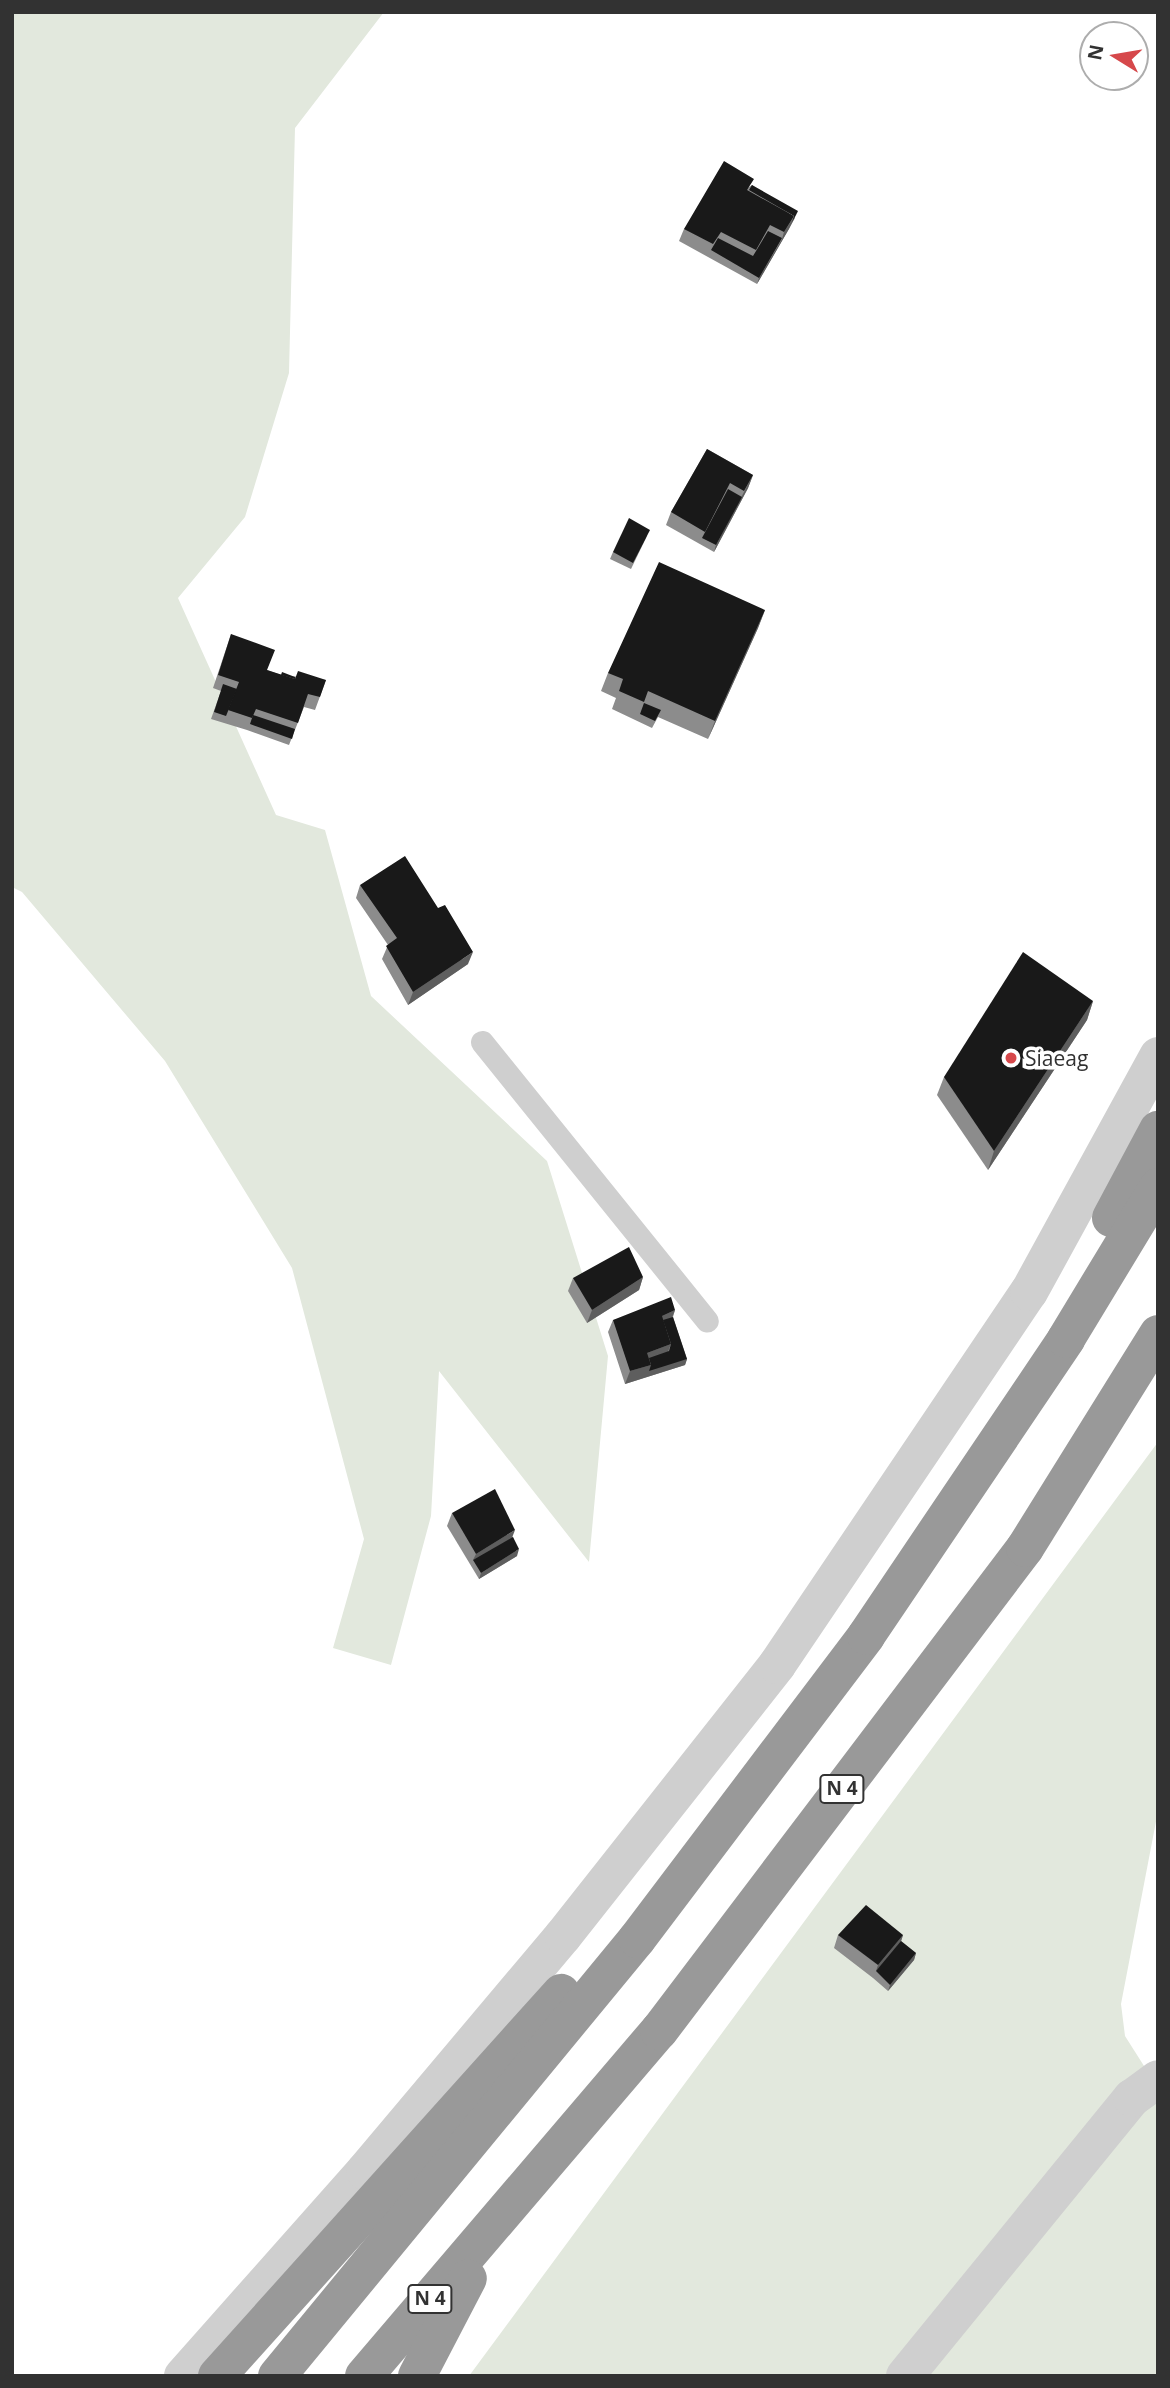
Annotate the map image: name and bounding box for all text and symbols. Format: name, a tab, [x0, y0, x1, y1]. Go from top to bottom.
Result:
north arrow	[1079, 21, 1149, 91]
text: N	[1081, 42, 1110, 62]
place label: Siaeag	[1025, 1045, 1088, 1071]
marker: Siaeag	[1003, 1050, 1019, 1066]
road number: N 4	[819, 1774, 865, 1804]
road number: N 4	[407, 2284, 453, 2314]

